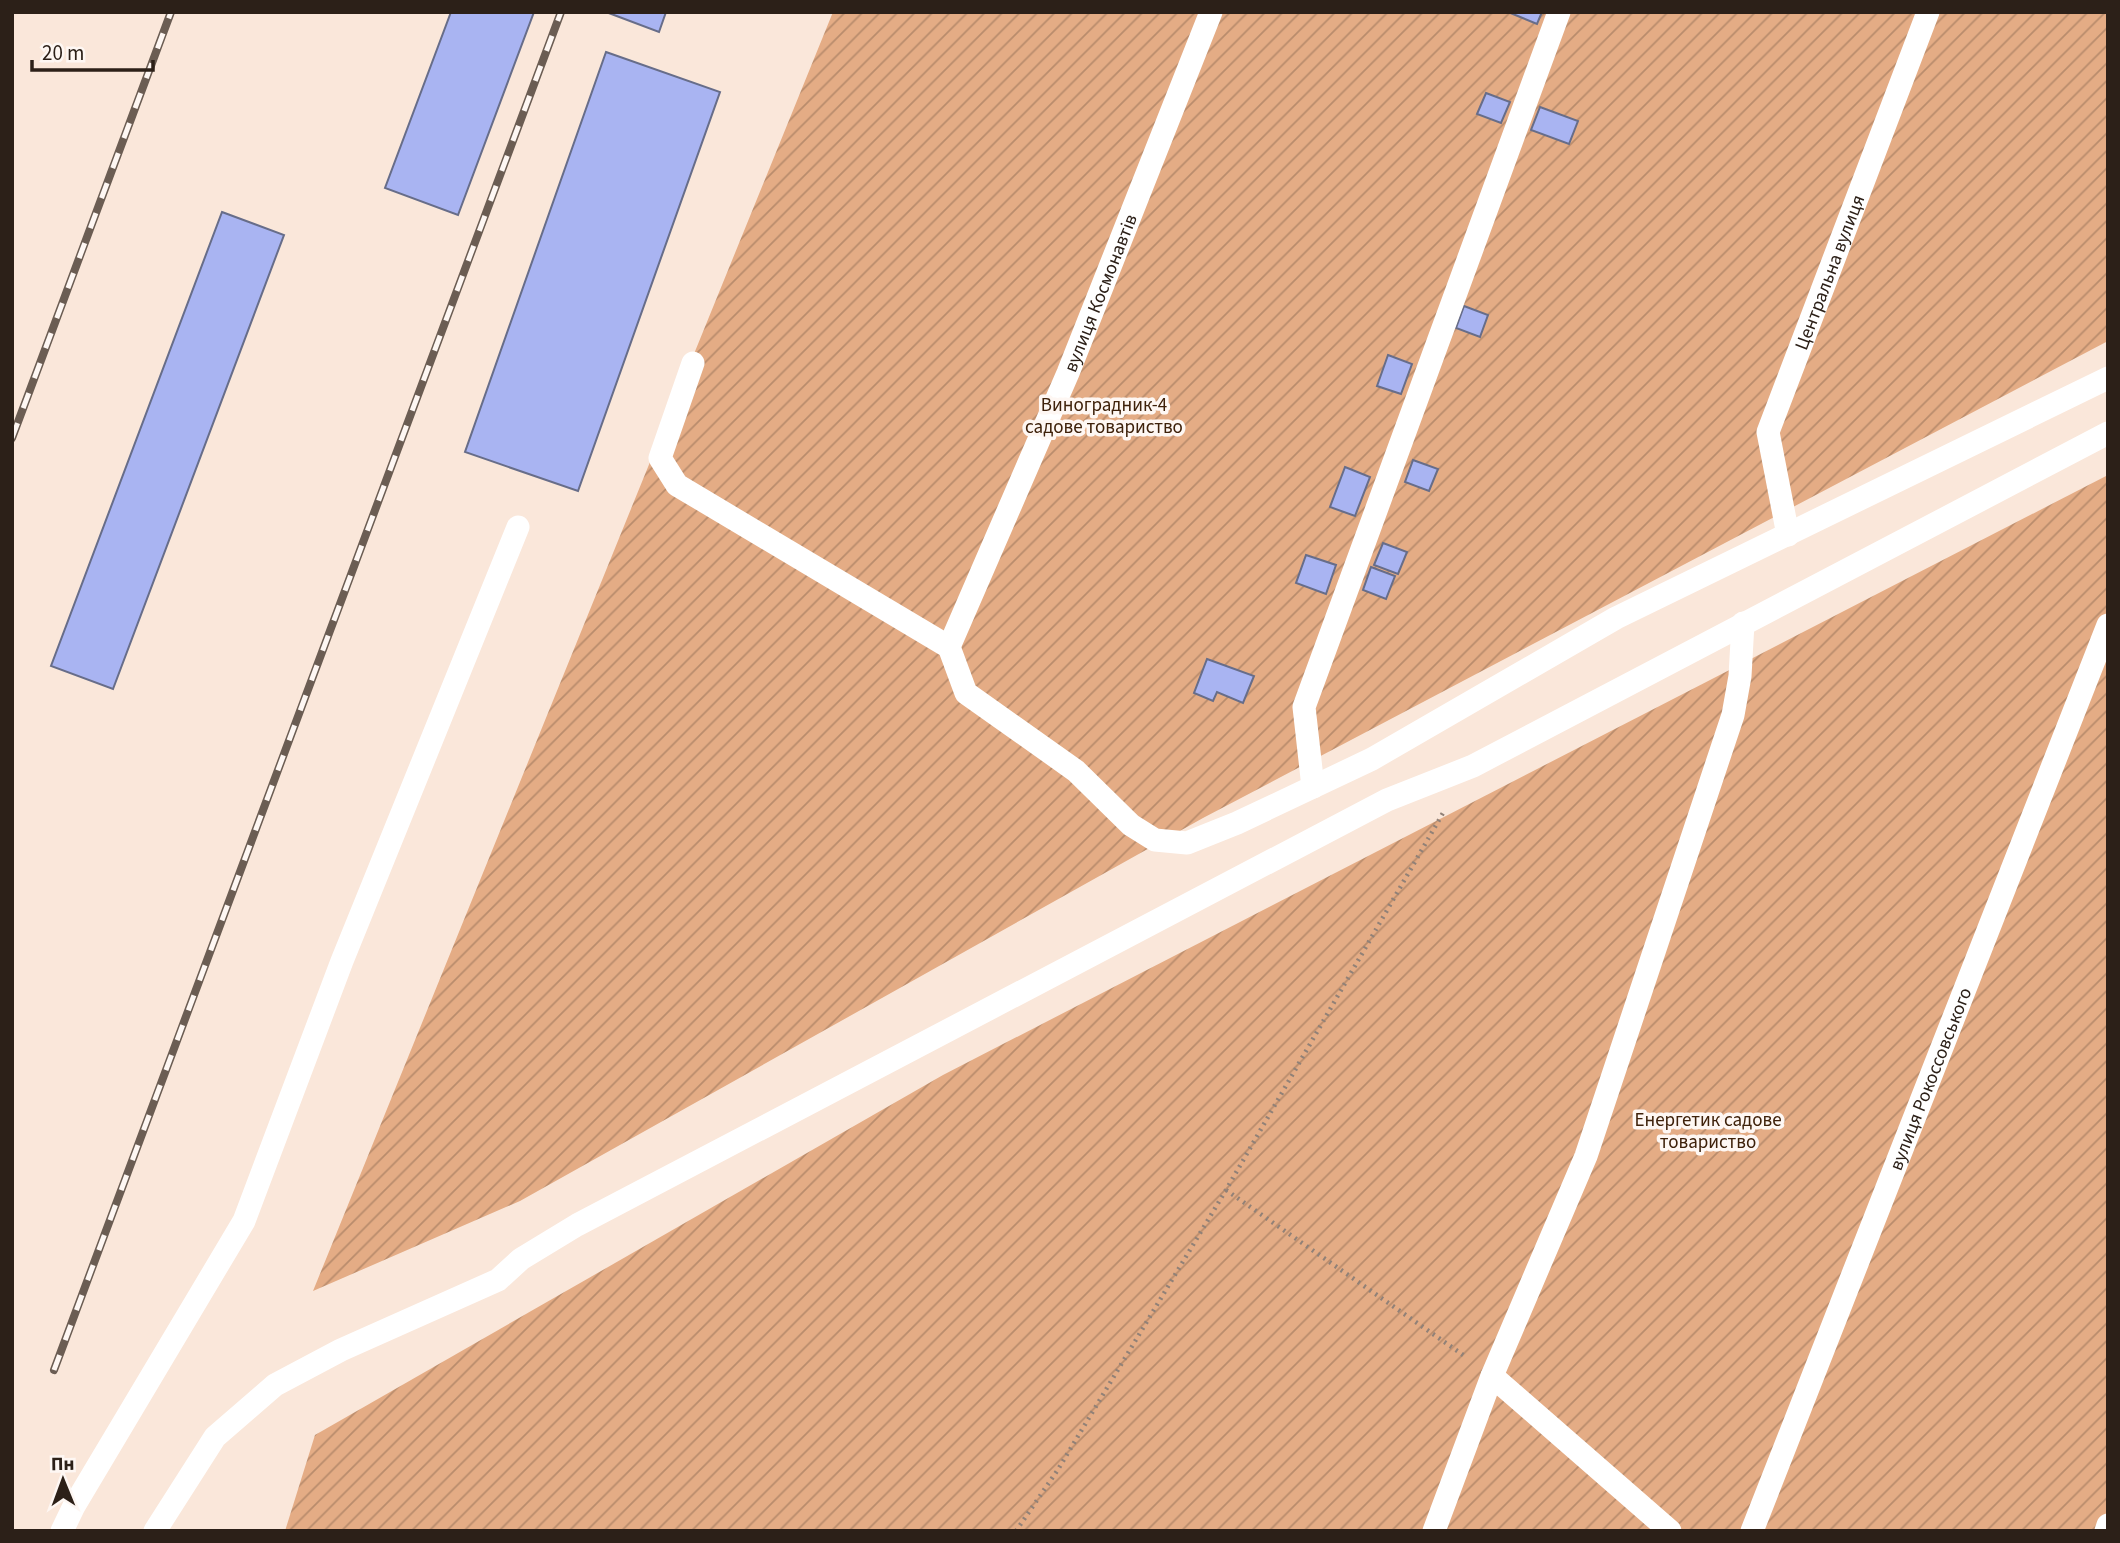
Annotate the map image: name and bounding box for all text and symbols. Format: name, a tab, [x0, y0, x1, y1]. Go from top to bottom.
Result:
scale bar	[32, 28, 152, 72]
text: 20 m	[42, 38, 84, 68]
street label: Центральна вулиця	[1788, 191, 1872, 354]
street label: вулиця Космонавтів	[1058, 210, 1145, 376]
park label: Виноградник-4 садове товариство	[1025, 392, 1183, 441]
street label: вулиця Рокоссовського	[1883, 984, 1979, 1175]
park label: Енергетик садове товариство	[1634, 1107, 1782, 1156]
north arrow	[28, 1445, 98, 1515]
text: Пн	[51, 1451, 75, 1478]

